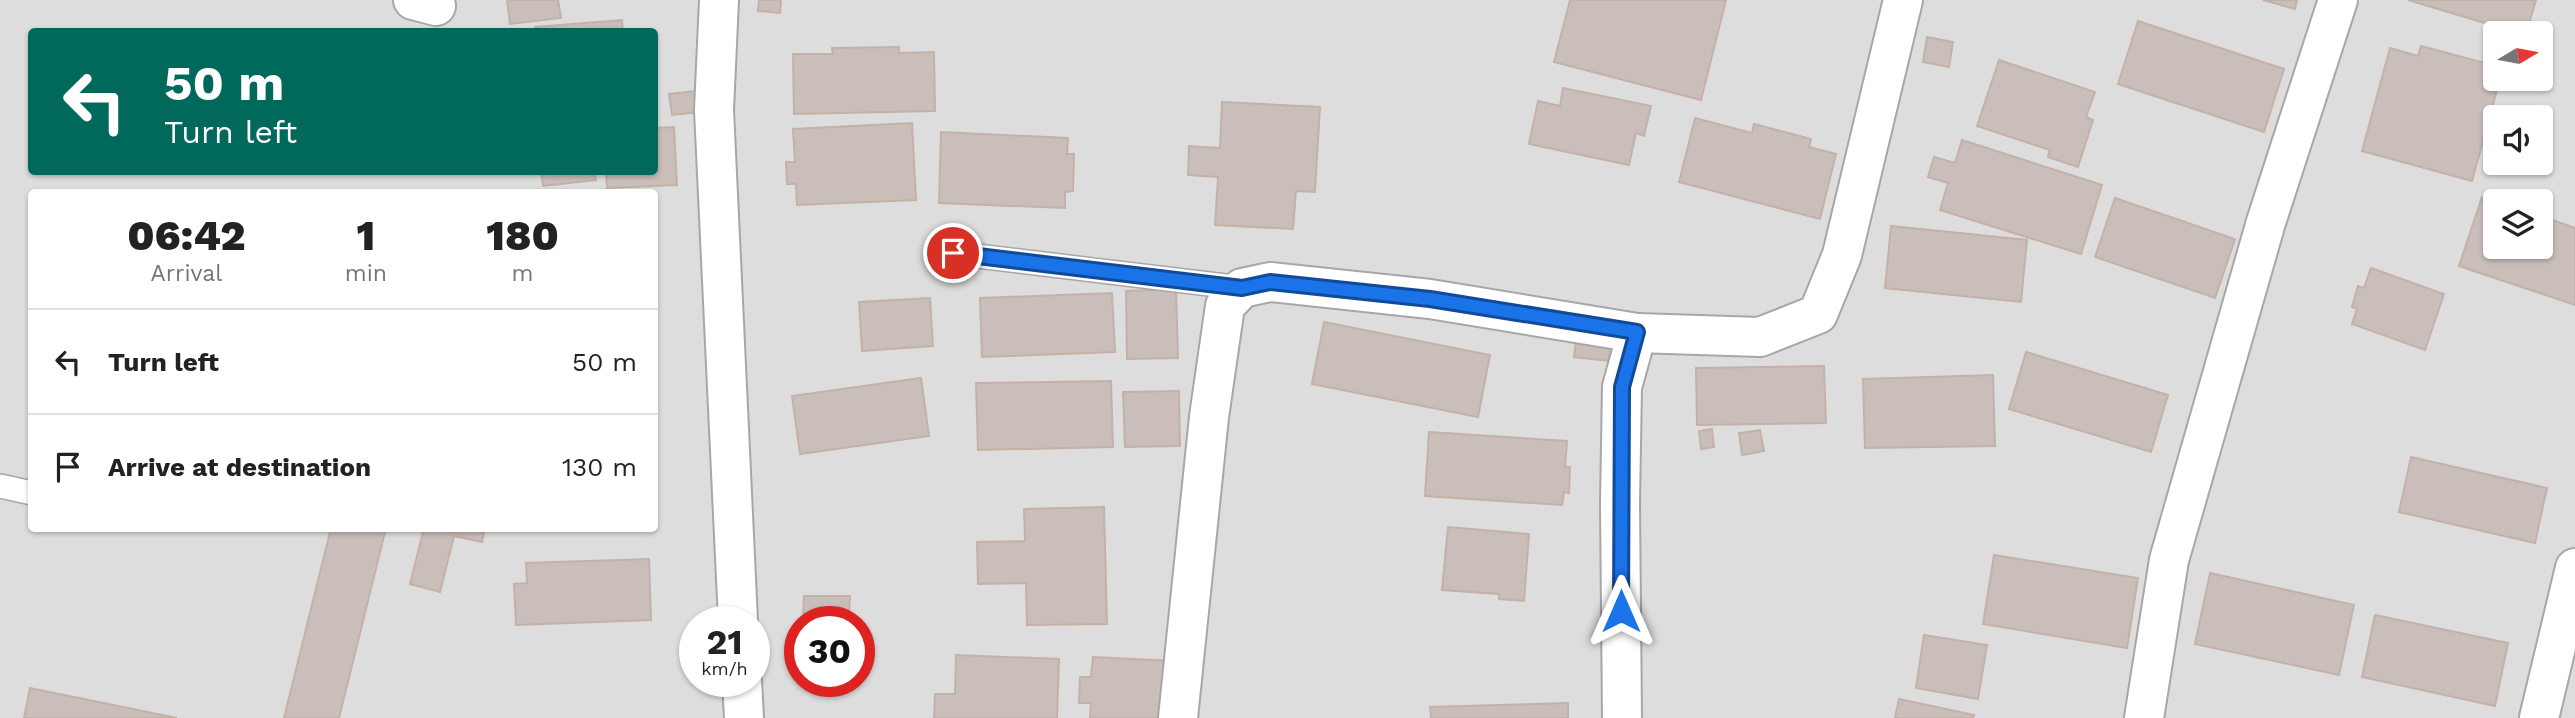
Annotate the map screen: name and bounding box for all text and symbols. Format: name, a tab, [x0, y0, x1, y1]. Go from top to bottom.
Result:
north arrow	[2483, 21, 2553, 91]
map controls	[2483, 21, 2553, 259]
text: 50 m	[164, 54, 284, 112]
icon: left	[49, 56, 140, 147]
button: sound	[2483, 105, 2553, 175]
text: Turn left	[164, 113, 297, 151]
button: layers	[2483, 189, 2553, 259]
text: 06:42	[127, 211, 246, 260]
text: 1	[357, 211, 375, 260]
text: 180	[486, 211, 559, 260]
pin	[923, 223, 983, 283]
icon: arrive	[934, 234, 972, 272]
text: Arrival	[150, 260, 222, 287]
text: min	[345, 260, 387, 287]
text: m	[512, 260, 533, 287]
icon: left	[49, 343, 87, 381]
text: Turn left	[108, 347, 219, 377]
text: 50 m	[572, 347, 637, 377]
icon: arrive	[49, 448, 87, 486]
text: Arrive at destination	[108, 452, 371, 482]
text: 130 m	[562, 452, 637, 482]
position arrow	[1584, 574, 1658, 648]
speed limit sign: 30	[784, 606, 875, 697]
text: 21	[707, 621, 742, 663]
text: km/h	[701, 658, 748, 679]

